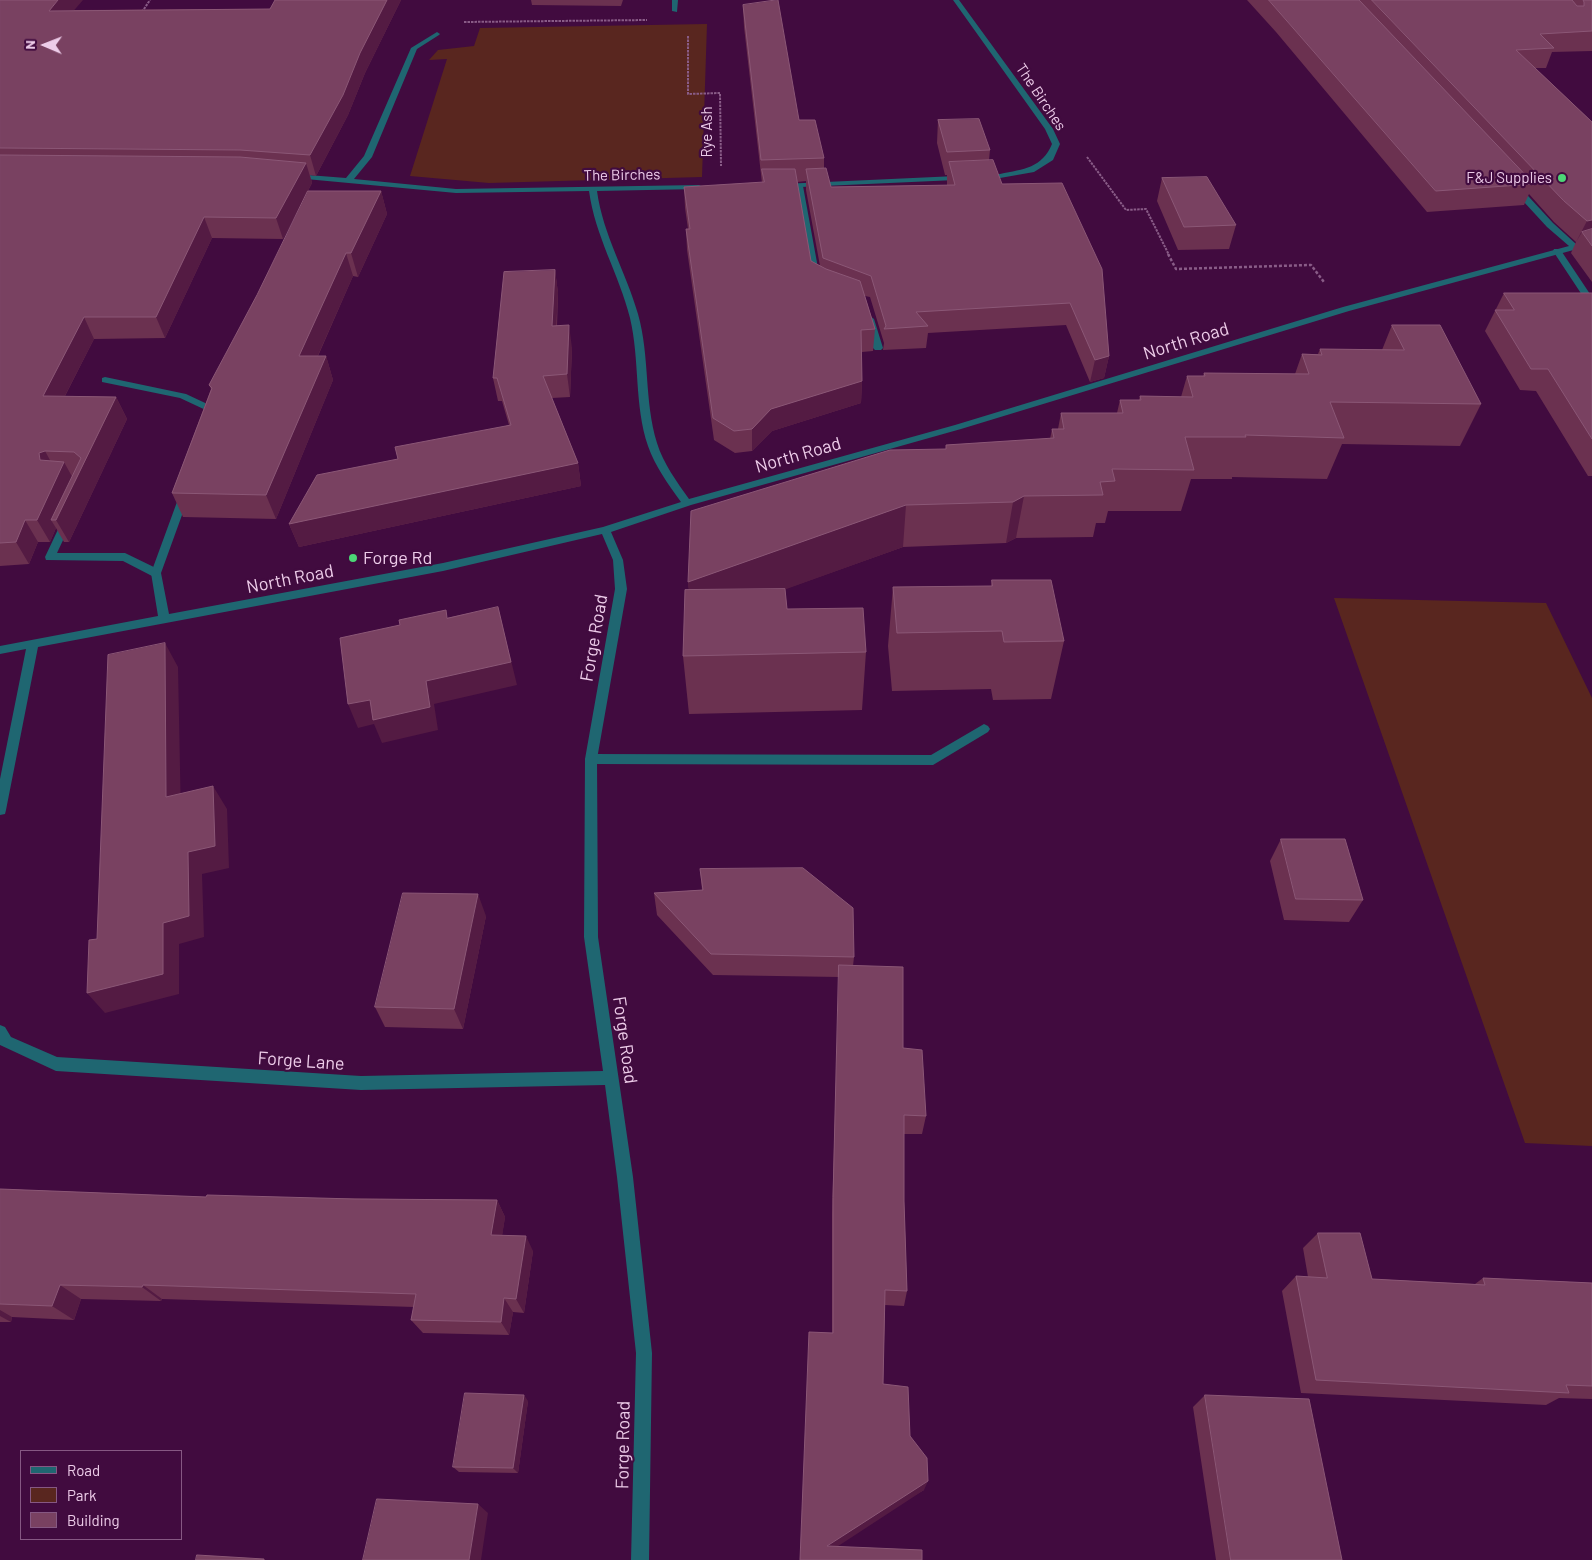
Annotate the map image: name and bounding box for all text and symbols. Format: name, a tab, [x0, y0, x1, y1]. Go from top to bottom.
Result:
north arrow	[20, 20, 70, 70]
text: N	[21, 40, 38, 50]
street label: The Birches	[1012, 60, 1070, 134]
street label: Rye Ash	[698, 106, 716, 158]
street label: The Birches	[583, 165, 661, 185]
place label: F&J Supplies	[1466, 169, 1552, 187]
marker: F&J Supplies	[1556, 172, 1568, 184]
street label: North Road	[1141, 318, 1231, 364]
street label: North Road	[753, 432, 843, 478]
place label: Forge Rd	[363, 547, 432, 569]
marker: Forge Rd	[347, 552, 359, 564]
street label: North Road	[245, 560, 335, 598]
street label: Forge Road	[576, 593, 612, 683]
street label: Forge Road	[608, 995, 642, 1085]
street label: Forge Lane	[257, 1047, 345, 1075]
street label: Forge Road	[611, 1401, 635, 1489]
legend	[20, 1450, 182, 1540]
text: Road	[67, 1461, 100, 1479]
text: Park	[67, 1486, 96, 1504]
text: Building	[67, 1511, 120, 1529]

